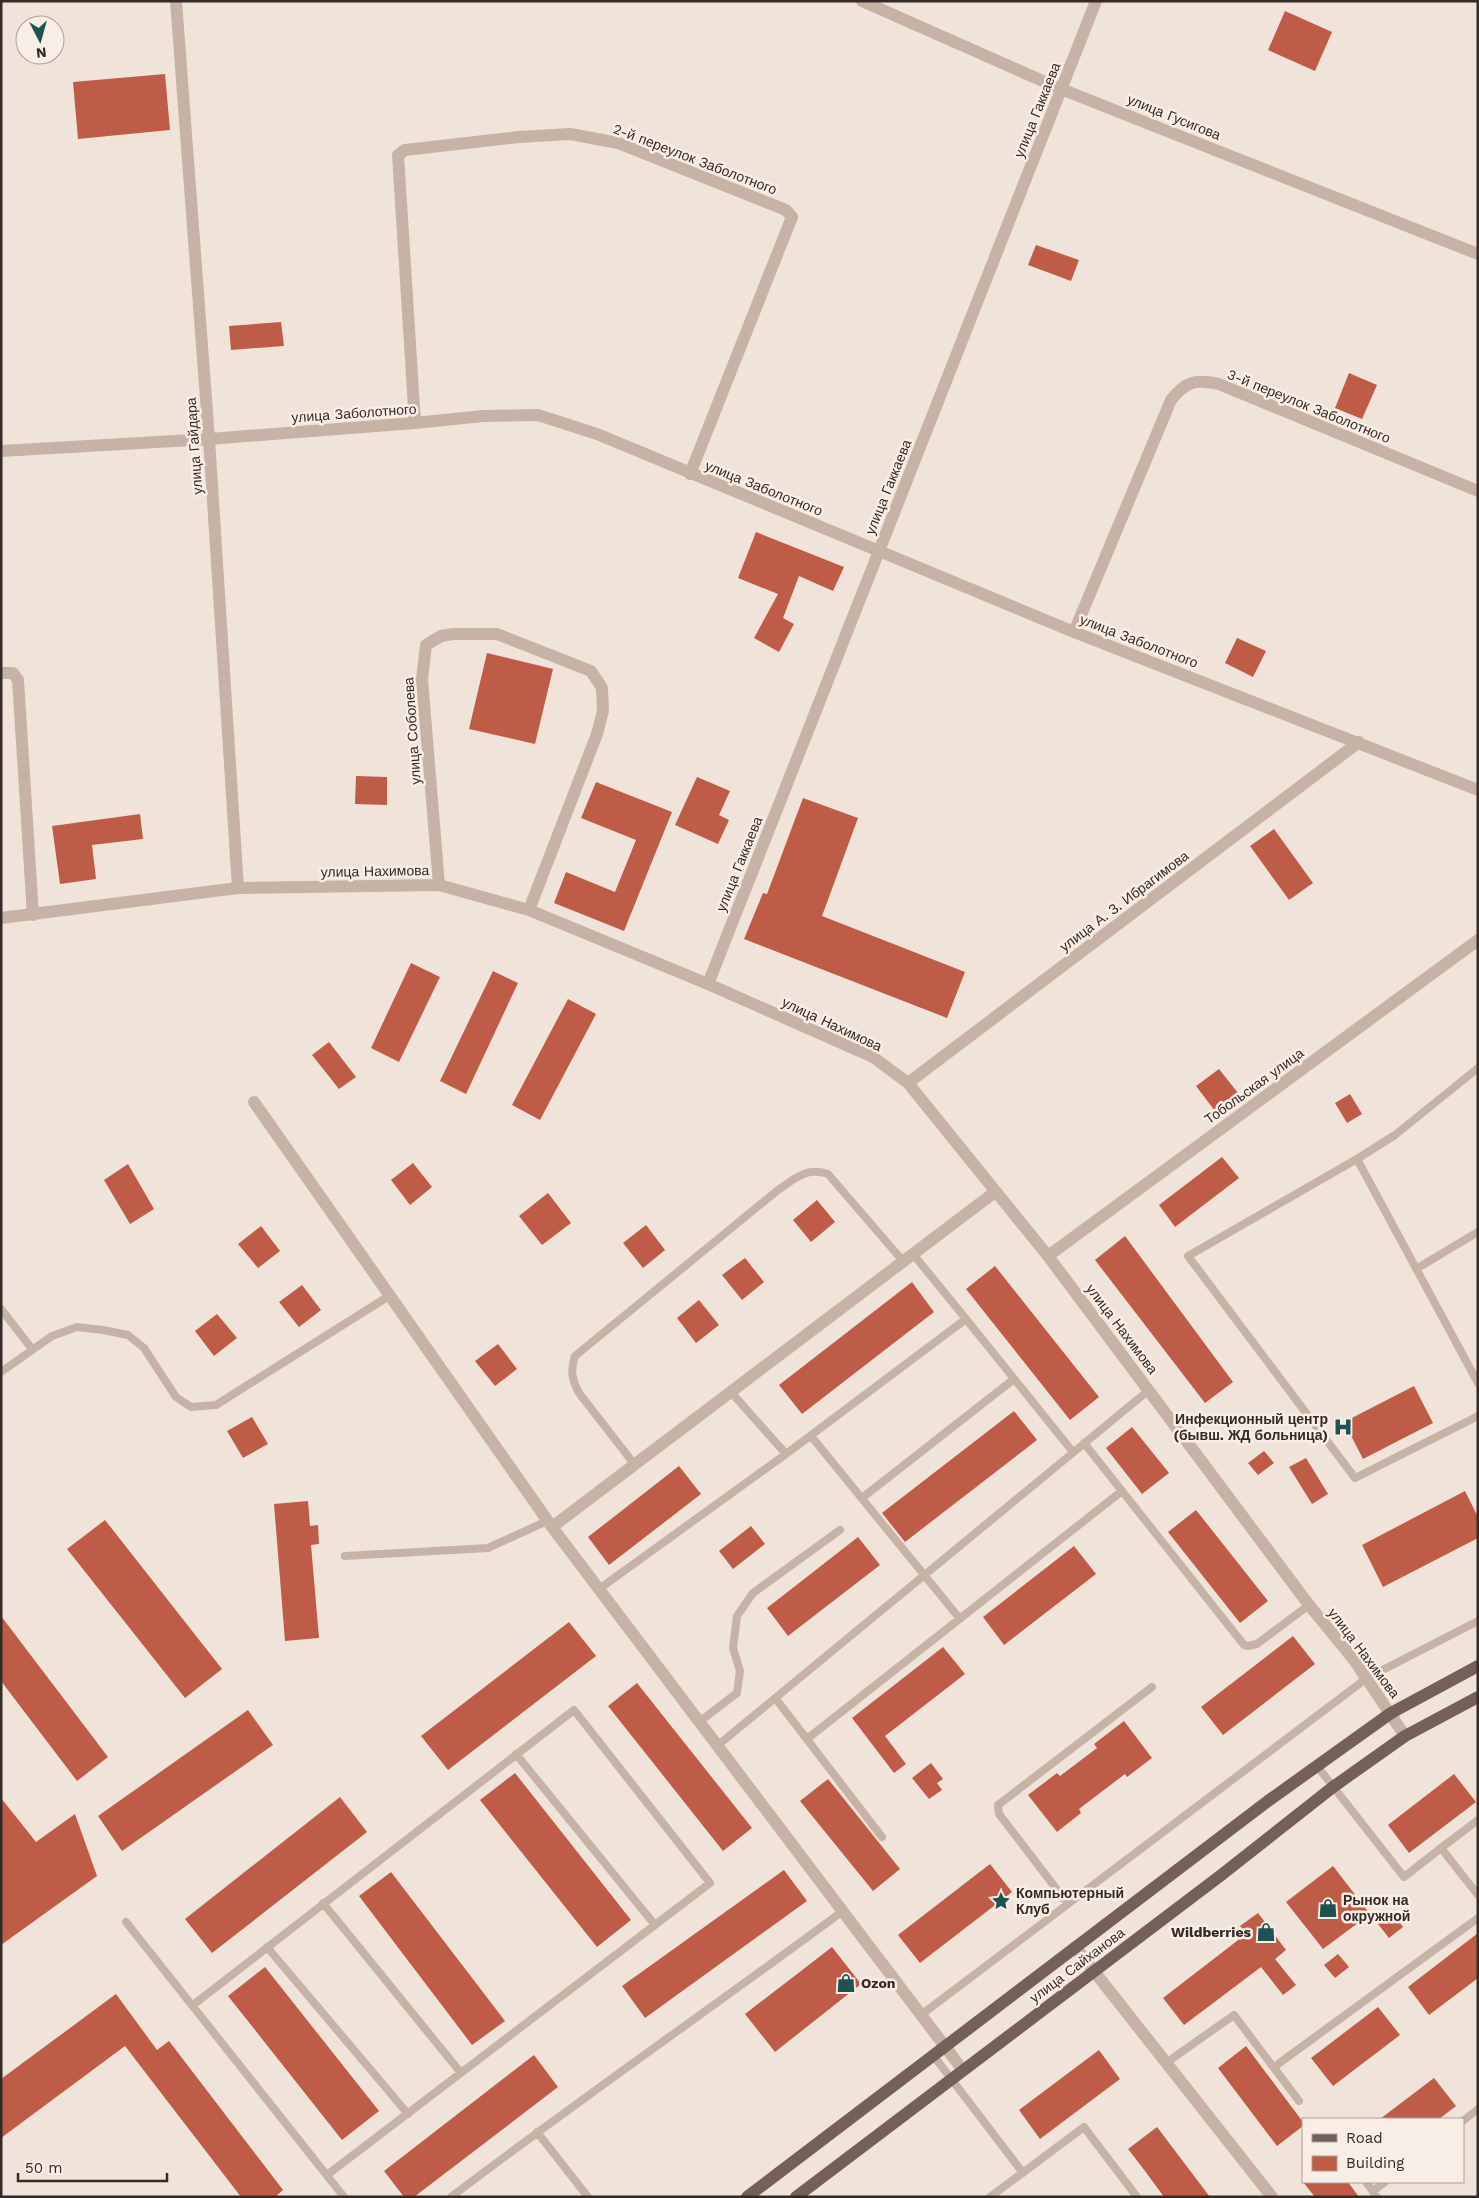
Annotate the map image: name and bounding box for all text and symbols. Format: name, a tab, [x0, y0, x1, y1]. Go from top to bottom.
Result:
north arrow	[15, 15, 65, 65]
text: N	[35, 44, 47, 61]
street label: улица Гаккаева	[1011, 60, 1063, 160]
street label: улица Гусигова	[1125, 91, 1223, 143]
street label: 2-й переулок Заболотного	[611, 120, 779, 198]
street label: 3-й переулок Заболотного	[1225, 366, 1393, 446]
street label: улица Гайдара	[183, 397, 205, 495]
street label: улица Заболотного	[291, 401, 417, 425]
street label: улица Гаккаева	[862, 437, 914, 537]
street label: улица Заболотного	[703, 457, 825, 519]
street label: улица Заболотного	[1078, 611, 1201, 671]
street label: улица Соболева	[400, 677, 424, 785]
street label: улица Гаккаева	[713, 814, 765, 914]
street label: улица А. З. Ибрагимова	[1056, 847, 1192, 955]
street label: улица Нахимова	[321, 862, 430, 880]
street label: улица Нахимова	[779, 994, 885, 1054]
street label: Тобольская улица	[1201, 1045, 1307, 1127]
street label: улица Нахимова	[1083, 1281, 1161, 1377]
place label: Инфекционный центр (бывш. ЖД больница)	[1174, 1411, 1328, 1443]
hospital icon: Инфекционный центр (бывш. ЖД больница)	[1332, 1416, 1354, 1438]
street label: улица Нахимова	[1325, 1605, 1403, 1701]
place label: Компьютерный Клуб	[1016, 1885, 1124, 1917]
place icon: Компьютерный Клуб	[990, 1890, 1012, 1912]
place label: Рынок на окружной	[1343, 1892, 1410, 1924]
shop icon: Рынок на окружной	[1317, 1897, 1339, 1919]
shop icon: Wildberries	[1255, 1921, 1277, 1943]
street label: улица Сайханова	[1027, 1924, 1128, 2006]
place label: Wildberries	[1171, 1924, 1252, 1940]
shop icon: Ozon	[835, 1972, 857, 1994]
place label: Ozon	[861, 1975, 896, 1991]
legend	[1302, 2118, 1464, 2183]
text: Road	[1346, 2129, 1383, 2147]
scale bar	[18, 2150, 166, 2182]
text: Building	[1346, 2154, 1404, 2172]
text: 50 m	[25, 2159, 62, 2177]

